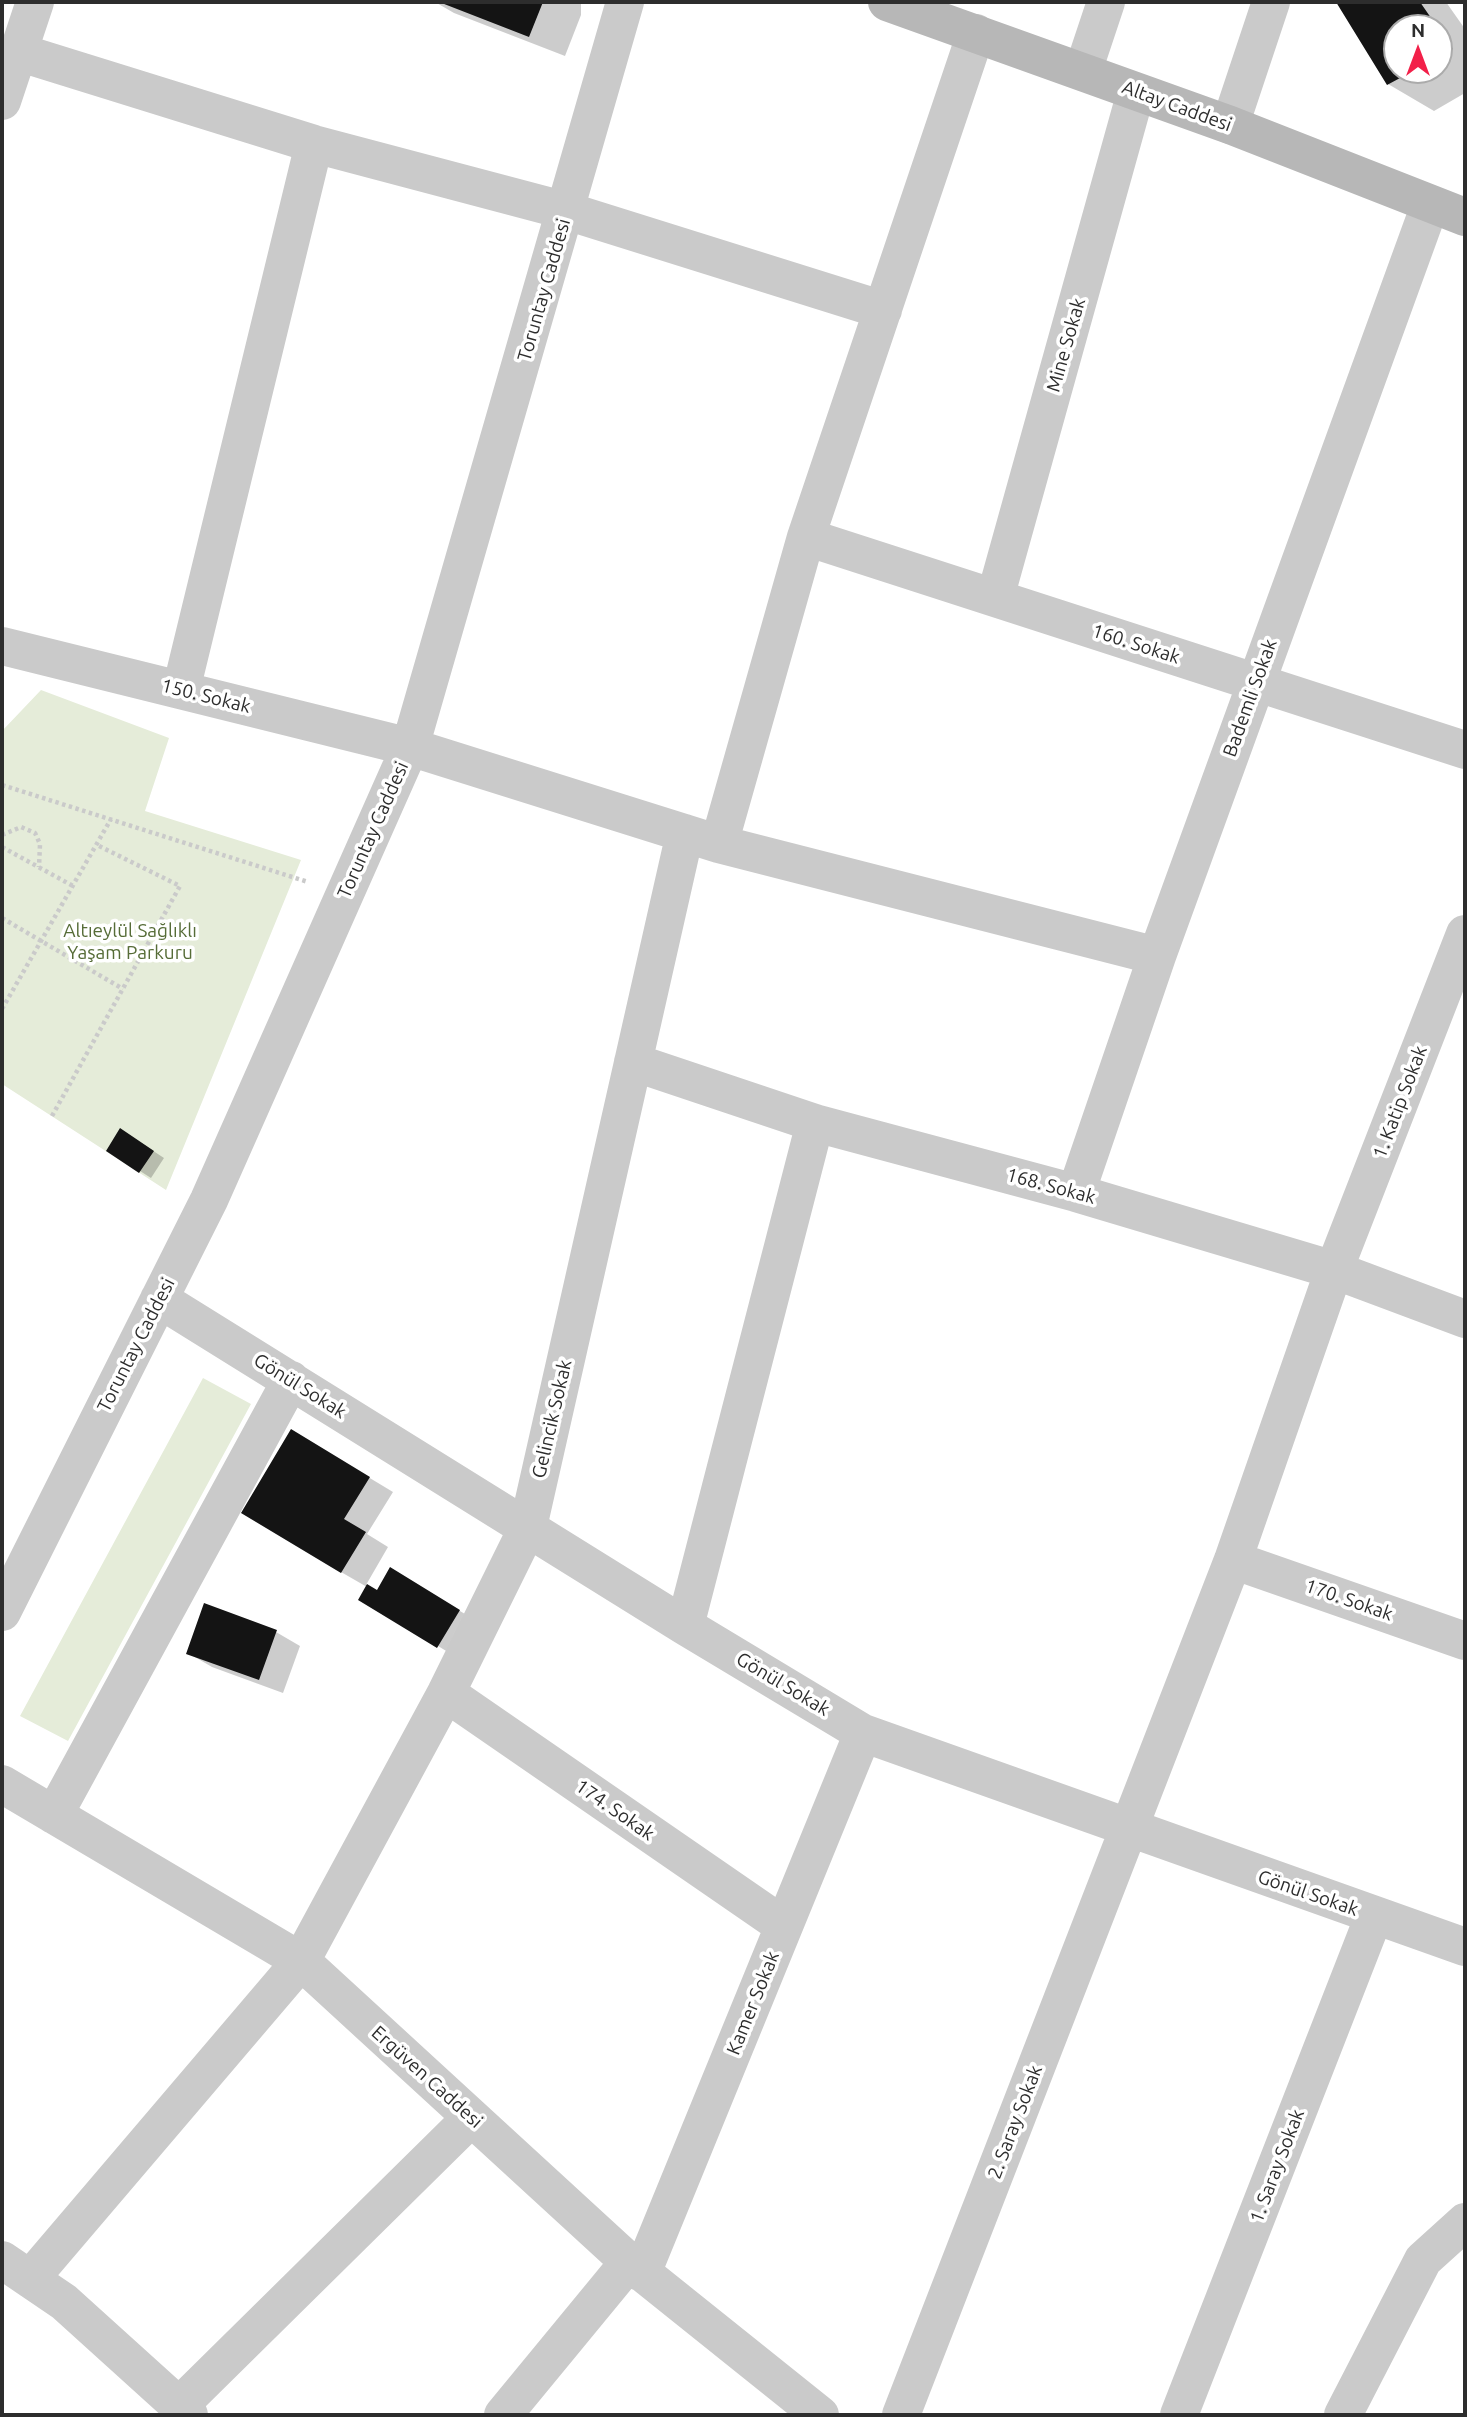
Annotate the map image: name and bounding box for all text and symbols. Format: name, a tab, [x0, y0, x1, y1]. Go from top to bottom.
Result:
north arrow	[1383, 14, 1453, 84]
text: N	[1411, 19, 1425, 41]
street label: Altay Caddesi	[1119, 76, 1235, 136]
street label: Toruntay Caddesi	[513, 216, 575, 364]
street label: Mine Sokak	[1042, 295, 1090, 395]
street label: 160. Sokak	[1089, 619, 1183, 669]
street label: Bademli Sokak	[1218, 636, 1282, 760]
street label: 150. Sokak	[159, 674, 253, 718]
street label: Toruntay Caddesi	[333, 758, 413, 902]
park label: Altıeylül Sağlıklı Yaşam Parkuru	[63, 920, 197, 964]
street label: 1. Katip Sokak	[1368, 1043, 1432, 1161]
street label: 168. Sokak	[1004, 1163, 1098, 1209]
street label: Toruntay Caddesi	[92, 1274, 180, 1416]
street label: Gönül Sokak	[250, 1349, 350, 1423]
street label: Gelincik Sokak	[527, 1358, 577, 1480]
street label: 170. Sokak	[1302, 1574, 1396, 1626]
street label: Gönül Sokak	[732, 1647, 834, 1721]
street label: 174. Sokak	[571, 1775, 659, 1845]
street label: Gönül Sokak	[1255, 1865, 1361, 1921]
street label: Kamer Sokak	[722, 1948, 784, 2058]
street label: Ergüven Caddesi	[367, 2021, 487, 2133]
street label: 2. Saray Sokak	[983, 2062, 1047, 2182]
street label: 1. Saray Sokak	[1245, 2106, 1309, 2226]

